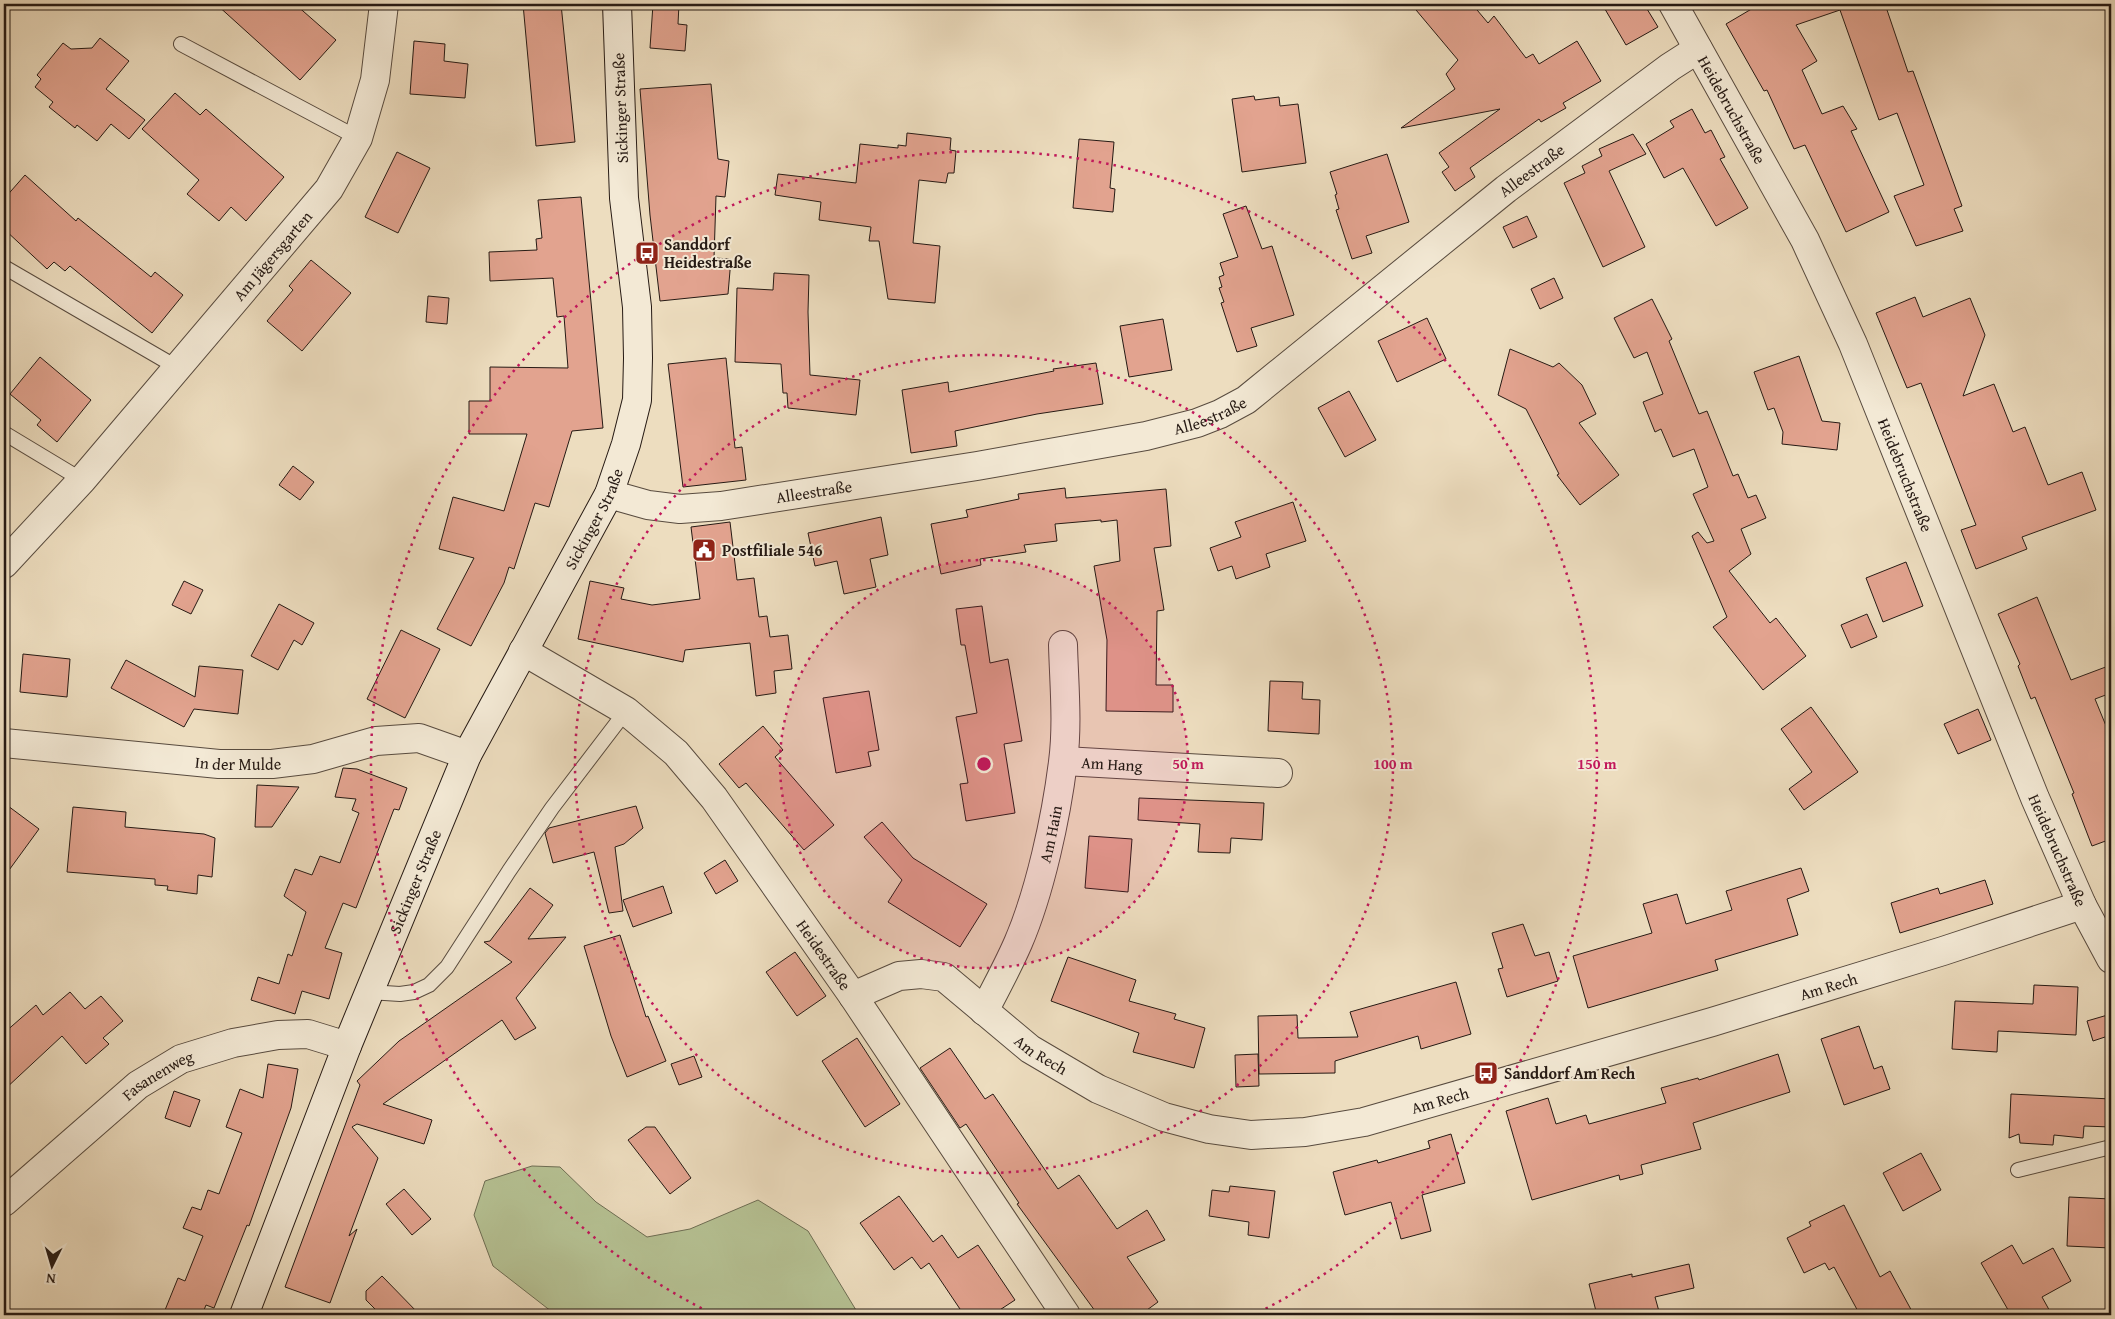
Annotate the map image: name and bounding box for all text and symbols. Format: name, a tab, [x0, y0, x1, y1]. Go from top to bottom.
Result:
street label: Heidebruchstraße	[1692, 51, 1772, 168]
street label: Sickinger Straße	[606, 52, 634, 164]
street label: Alleestraße	[1493, 138, 1569, 203]
street label: Am Jägersgarten	[227, 205, 318, 306]
place label: Sanddorf Heidestraße	[664, 232, 752, 274]
bus stop icon: Sanddorf Heidestraße	[634, 240, 660, 266]
street label: Alleestraße	[1171, 390, 1251, 440]
street label: Heidebruchstraße	[1872, 414, 1939, 536]
street label: Sickinger Straße	[558, 465, 629, 574]
street label: Alleestraße	[774, 474, 854, 509]
public building icon: Postfiliale 546	[691, 537, 717, 563]
place label: Postfiliale 546	[722, 538, 823, 562]
street label: In der Mulde	[194, 750, 282, 776]
street label: Am Hang	[1081, 750, 1143, 777]
text: 50 m	[1172, 753, 1204, 774]
text: 100 m	[1373, 753, 1413, 774]
text: 150 m	[1577, 753, 1617, 774]
centre of rings	[975, 755, 993, 773]
street label: Heidebruchstraße	[2023, 790, 2093, 910]
street label: Am Hain	[1033, 803, 1068, 865]
street label: Sickinger Straße	[383, 826, 447, 937]
street label: Heidestraße	[791, 915, 857, 995]
street label: Am Rech	[1797, 966, 1860, 1006]
street label: Am Rech	[1009, 1029, 1072, 1081]
street label: Fasanenweg	[116, 1044, 196, 1106]
bus stop icon: Sanddorf Am Rech	[1473, 1060, 1499, 1086]
place label: Sanddorf Am Rech	[1504, 1061, 1636, 1085]
street label: Am Rech	[1408, 1081, 1471, 1120]
north arrow	[28, 1242, 78, 1292]
text: N	[45, 1269, 56, 1289]

